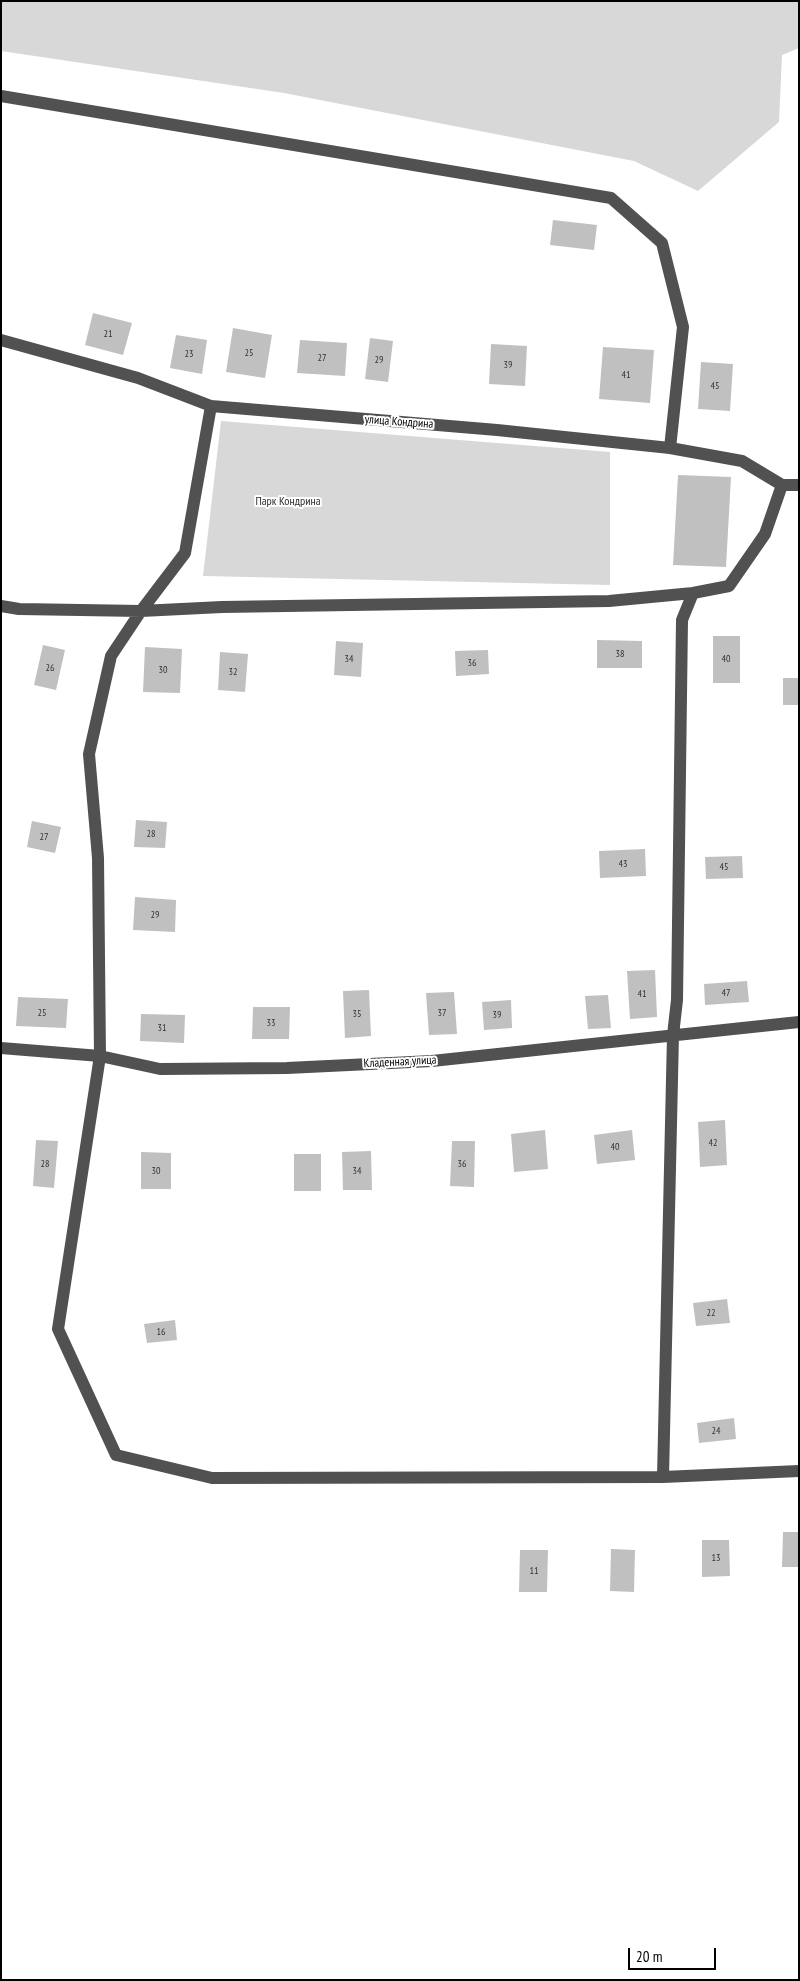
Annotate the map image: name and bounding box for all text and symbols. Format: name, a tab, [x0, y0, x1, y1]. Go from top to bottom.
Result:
house number: 21	[104, 328, 112, 340]
house number: 25	[245, 347, 253, 359]
house number: 23	[185, 348, 193, 360]
house number: 27	[318, 352, 326, 364]
house number: 29	[375, 354, 383, 366]
house number: 39	[504, 359, 512, 371]
house number: 41	[622, 369, 630, 381]
house number: 45	[711, 380, 719, 392]
street label: улица Кондрина	[364, 412, 434, 432]
park label: Парк Кондрина	[255, 495, 321, 509]
house number: 38	[616, 648, 624, 660]
house number: 34	[345, 653, 353, 665]
house number: 40	[722, 653, 730, 665]
house number: 36	[468, 657, 476, 669]
house number: 26	[46, 662, 54, 674]
house number: 30	[159, 664, 167, 676]
house number: 32	[229, 666, 237, 678]
house number: 28	[147, 828, 155, 840]
house number: 27	[40, 831, 48, 843]
house number: 43	[619, 858, 627, 870]
house number: 45	[720, 861, 728, 873]
house number: 29	[151, 909, 159, 921]
house number: 47	[722, 987, 730, 999]
house number: 41	[638, 988, 646, 1000]
house number: 25	[38, 1007, 46, 1019]
house number: 37	[438, 1007, 446, 1019]
house number: 35	[353, 1008, 361, 1020]
house number: 39	[493, 1009, 501, 1021]
house number: 33	[267, 1017, 275, 1029]
house number: 31	[158, 1022, 166, 1034]
street label: Кладенная улица	[363, 1053, 437, 1071]
house number: 42	[709, 1137, 717, 1149]
house number: 40	[611, 1141, 619, 1153]
house number: 28	[41, 1158, 49, 1170]
house number: 36	[458, 1158, 466, 1170]
house number: 30	[152, 1165, 160, 1177]
house number: 34	[353, 1165, 361, 1177]
house number: 22	[707, 1307, 715, 1319]
house number: 16	[157, 1326, 165, 1338]
house number: 24	[712, 1425, 720, 1437]
house number: 13	[712, 1552, 720, 1564]
house number: 11	[530, 1565, 538, 1577]
scale bar	[630, 1938, 718, 1970]
text: 20 m	[636, 1947, 662, 1966]

